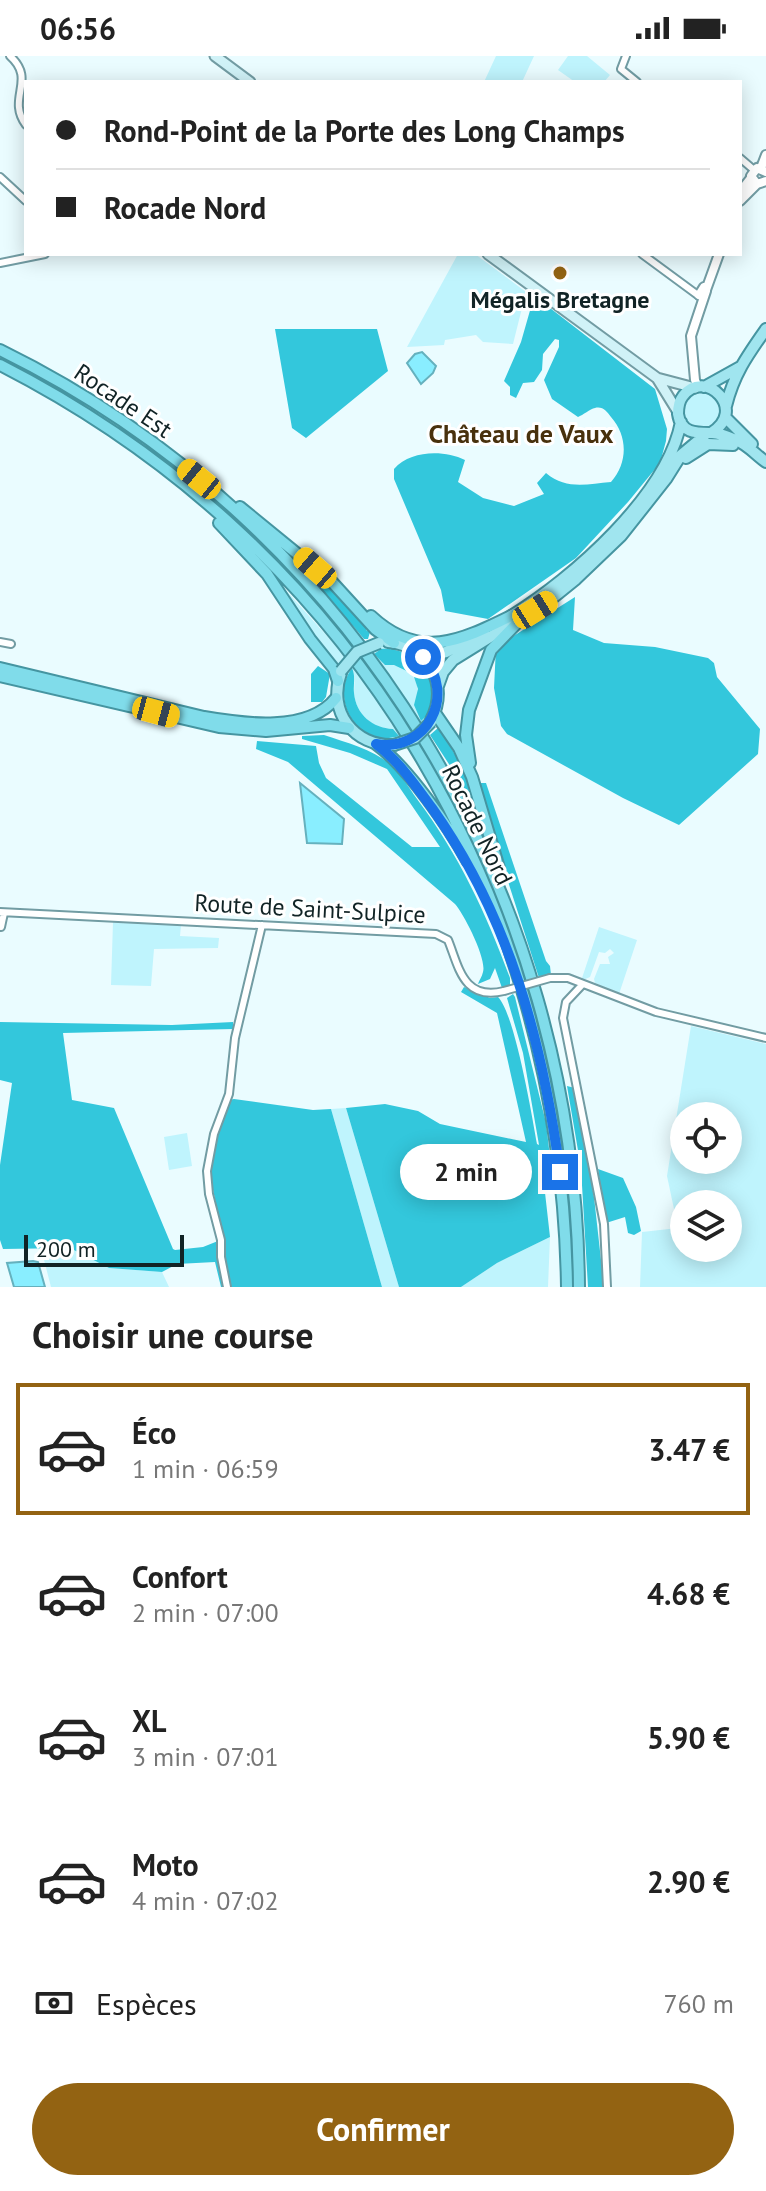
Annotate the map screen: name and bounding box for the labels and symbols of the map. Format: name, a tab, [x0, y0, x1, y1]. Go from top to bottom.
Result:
marker: Mégalis Bretagne	[551, 264, 569, 282]
place label: Mégalis Bretagne	[471, 284, 649, 315]
street label: Rocade Est	[68, 357, 178, 445]
district label: Château de Vaux	[429, 417, 614, 450]
car	[173, 455, 225, 503]
car	[289, 543, 341, 593]
car	[508, 587, 562, 633]
route start	[405, 639, 441, 675]
car	[130, 694, 182, 730]
street label: Rocade Nord	[435, 759, 520, 890]
street label: Route de Saint-Sulpice	[194, 887, 427, 930]
callout: 2 min	[400, 1144, 532, 1200]
route end	[542, 1154, 578, 1190]
scale bar	[24, 1231, 184, 1267]

